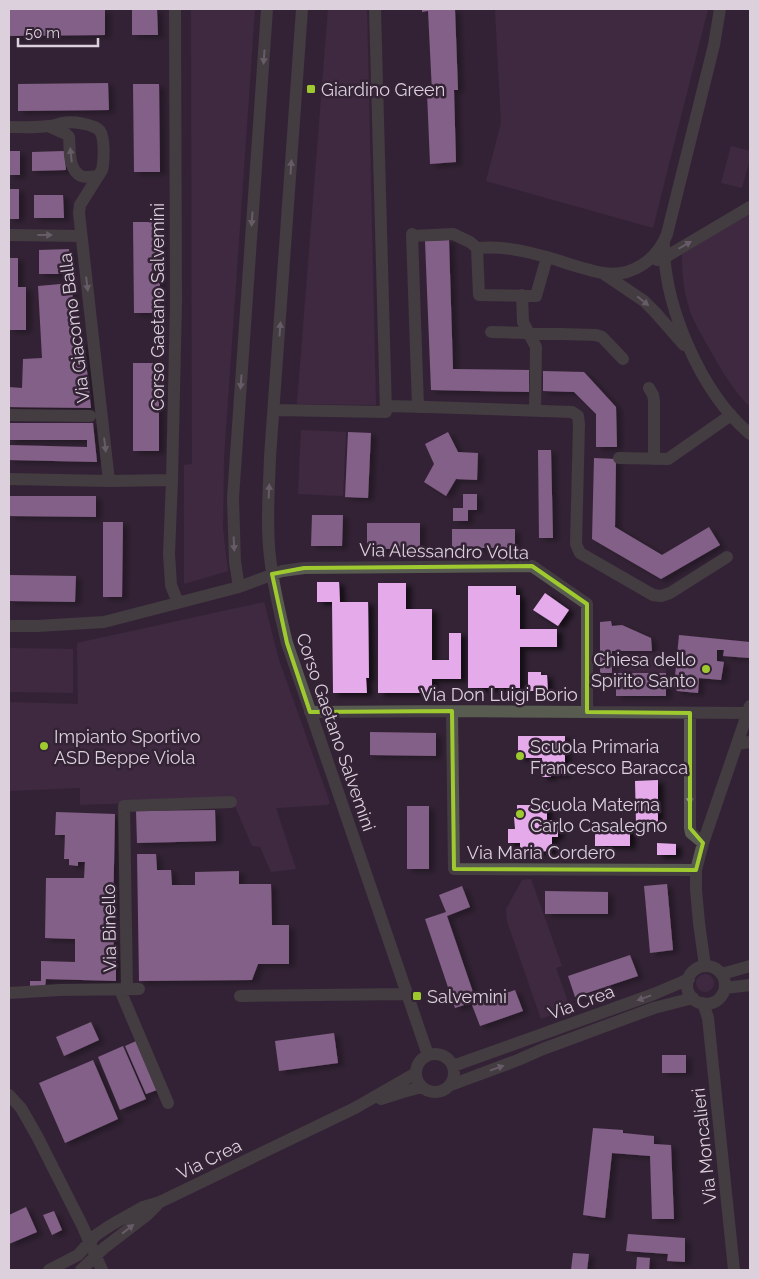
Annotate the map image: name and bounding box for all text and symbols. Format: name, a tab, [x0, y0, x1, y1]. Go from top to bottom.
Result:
scale bar	[18, 15, 98, 47]
text: 50 m	[25, 24, 60, 42]
one-way arrow	[259, 50, 267, 66]
place label: Giardino Green	[321, 79, 445, 100]
marker: Giardino Green	[305, 83, 317, 95]
one-way arrow	[66, 147, 74, 163]
one-way arrow	[287, 158, 295, 174]
street label: Corso Gaetano Salvemini	[147, 203, 168, 411]
one-way arrow	[248, 212, 256, 228]
one-way arrow	[37, 231, 53, 239]
one-way arrow	[678, 241, 691, 250]
street label: Via Giacomo Balla	[54, 252, 94, 404]
one-way arrow	[83, 276, 91, 292]
one-way arrow	[636, 296, 649, 307]
one-way arrow	[276, 321, 284, 337]
one-way arrow	[236, 374, 244, 390]
one-way arrow	[101, 438, 109, 454]
one-way arrow	[265, 483, 273, 499]
one-way arrow	[231, 536, 239, 552]
street label: Via Alessandro Volta	[359, 539, 529, 563]
street label: Corso Gaetano Salvemini	[292, 630, 380, 834]
place label: Chiesa dello Spirito Santo	[591, 649, 696, 691]
marker: Chiesa dello Spirito Santo	[700, 663, 712, 675]
street label: Via Don Luigi Borio	[420, 684, 578, 705]
place label: Impianto Sportivo ASD Beppe Viola	[54, 726, 201, 768]
place label: Scuola Primaria Francesco Baracca	[530, 736, 688, 778]
marker: Impianto Sportivo ASD Beppe Viola	[38, 740, 50, 752]
marker: Scuola Primaria Francesco Baracca	[514, 750, 526, 762]
one-way arrow	[686, 789, 694, 805]
place label: Scuola Materna Carlo Casalegno	[530, 794, 667, 836]
marker: Scuola Materna Carlo Casalegno	[514, 808, 526, 820]
street label: Via Maria Cordero	[467, 842, 615, 863]
street label: Via Binello	[98, 884, 120, 972]
street label: Via Crea	[545, 980, 617, 1024]
place label: Salvemini	[427, 986, 507, 1007]
marker: Salvemini	[411, 990, 423, 1002]
one-way arrow	[636, 994, 651, 1002]
one-way arrow	[490, 1064, 505, 1072]
street label: Via Moncalieri	[687, 1087, 721, 1205]
street label: Via Crea	[173, 1134, 245, 1184]
one-way arrow	[121, 1224, 135, 1234]

